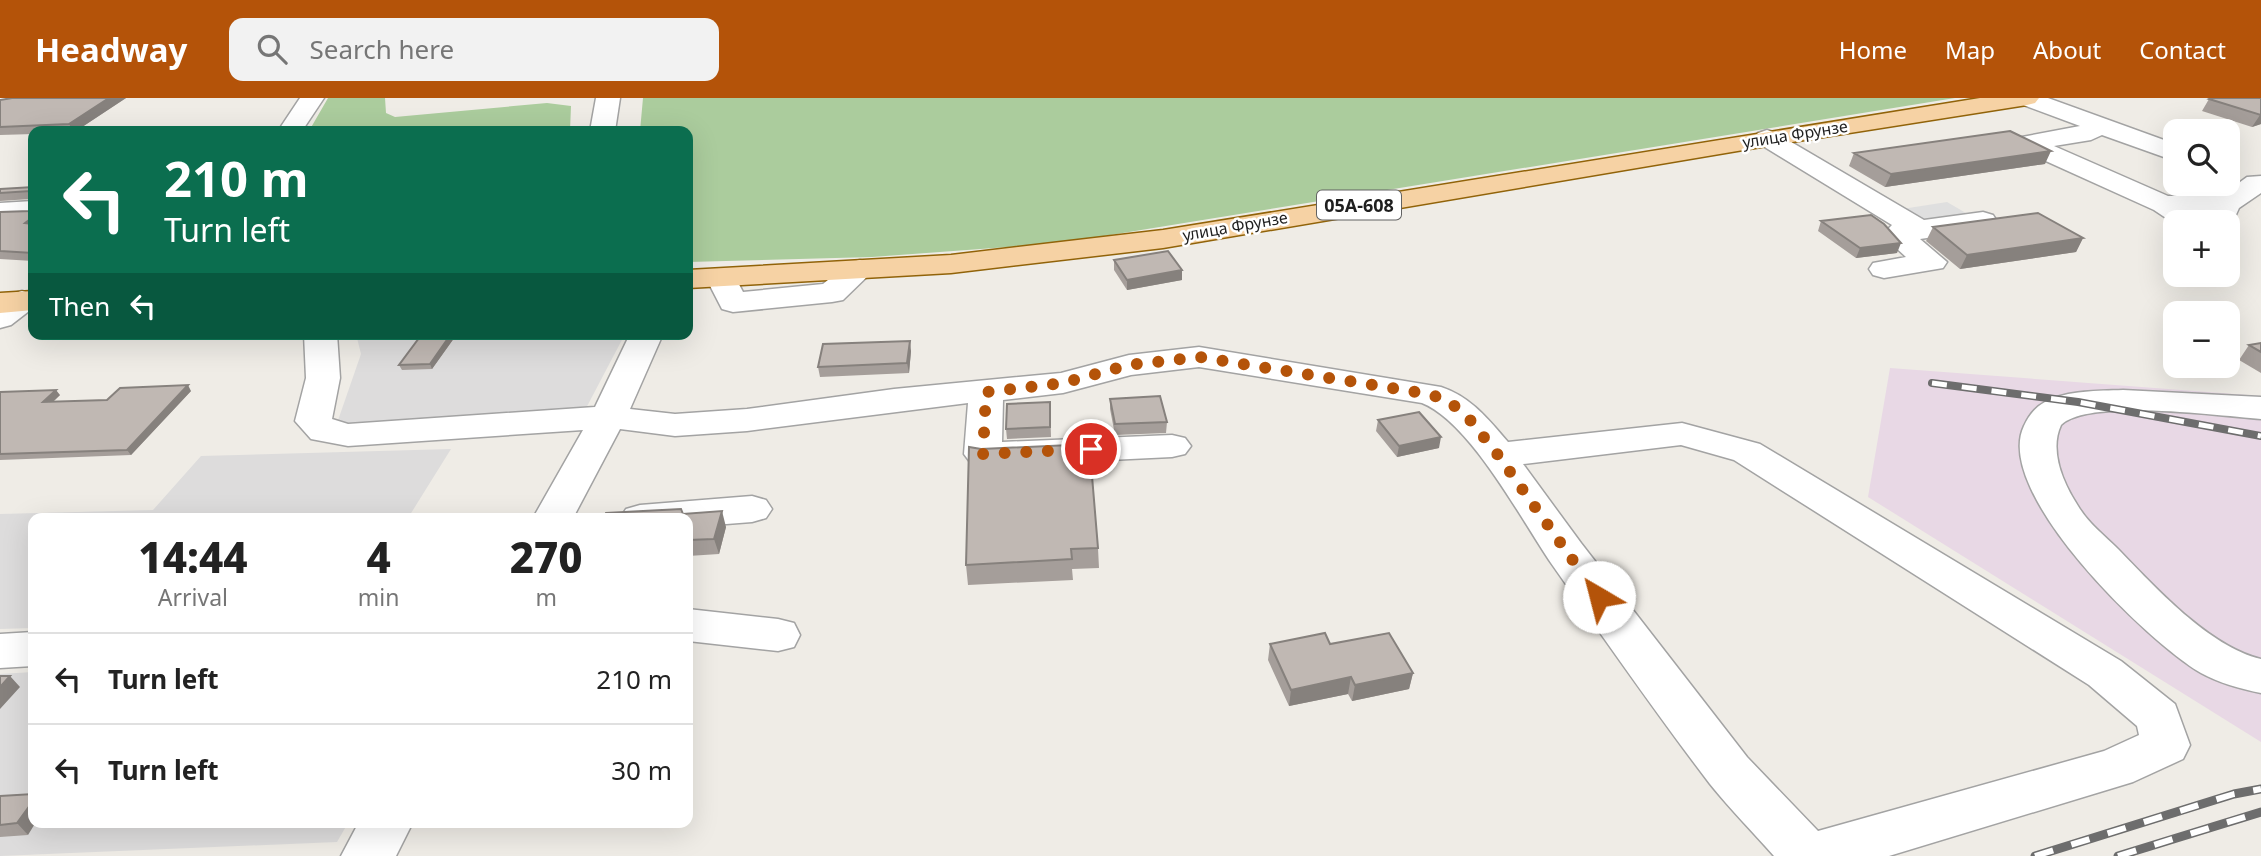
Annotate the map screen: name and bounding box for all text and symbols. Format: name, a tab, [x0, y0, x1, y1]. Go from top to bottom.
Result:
search box	[229, 18, 719, 81]
text: Headway	[35, 27, 187, 72]
icon: search	[253, 30, 291, 68]
text: Search here	[309, 31, 454, 67]
text: Home	[1839, 33, 1907, 66]
text: Map	[1945, 33, 1995, 66]
text: About	[2033, 33, 2101, 66]
text: Contact	[2139, 33, 2226, 66]
street label: улица Фрунзе	[1741, 115, 1849, 153]
map controls	[2163, 119, 2240, 378]
button: search	[2163, 119, 2240, 196]
text: 210 m	[164, 145, 309, 211]
icon: left	[49, 154, 140, 245]
road number: 05А-608	[1317, 190, 1401, 220]
street label: улица Фрунзе	[1181, 206, 1289, 246]
text: Turn left	[164, 208, 290, 251]
button: +	[2163, 210, 2240, 287]
icon: left	[124, 287, 162, 325]
text: Then	[49, 288, 110, 324]
button: −	[2163, 301, 2240, 378]
pin	[1061, 419, 1121, 479]
icon: arrive	[1072, 430, 1110, 468]
text: 14:44	[138, 528, 247, 585]
text: 4	[366, 528, 391, 585]
text: 270	[510, 528, 583, 585]
position arrow	[1562, 560, 1636, 634]
text: Arrival	[158, 581, 228, 613]
text: min	[358, 581, 399, 613]
text: m	[535, 581, 557, 613]
icon: left	[49, 660, 87, 698]
text: Turn left	[108, 661, 219, 697]
text: 210 m	[596, 661, 672, 697]
icon: left	[49, 751, 87, 789]
text: Turn left	[108, 752, 219, 788]
text: 30 m	[611, 752, 672, 788]

